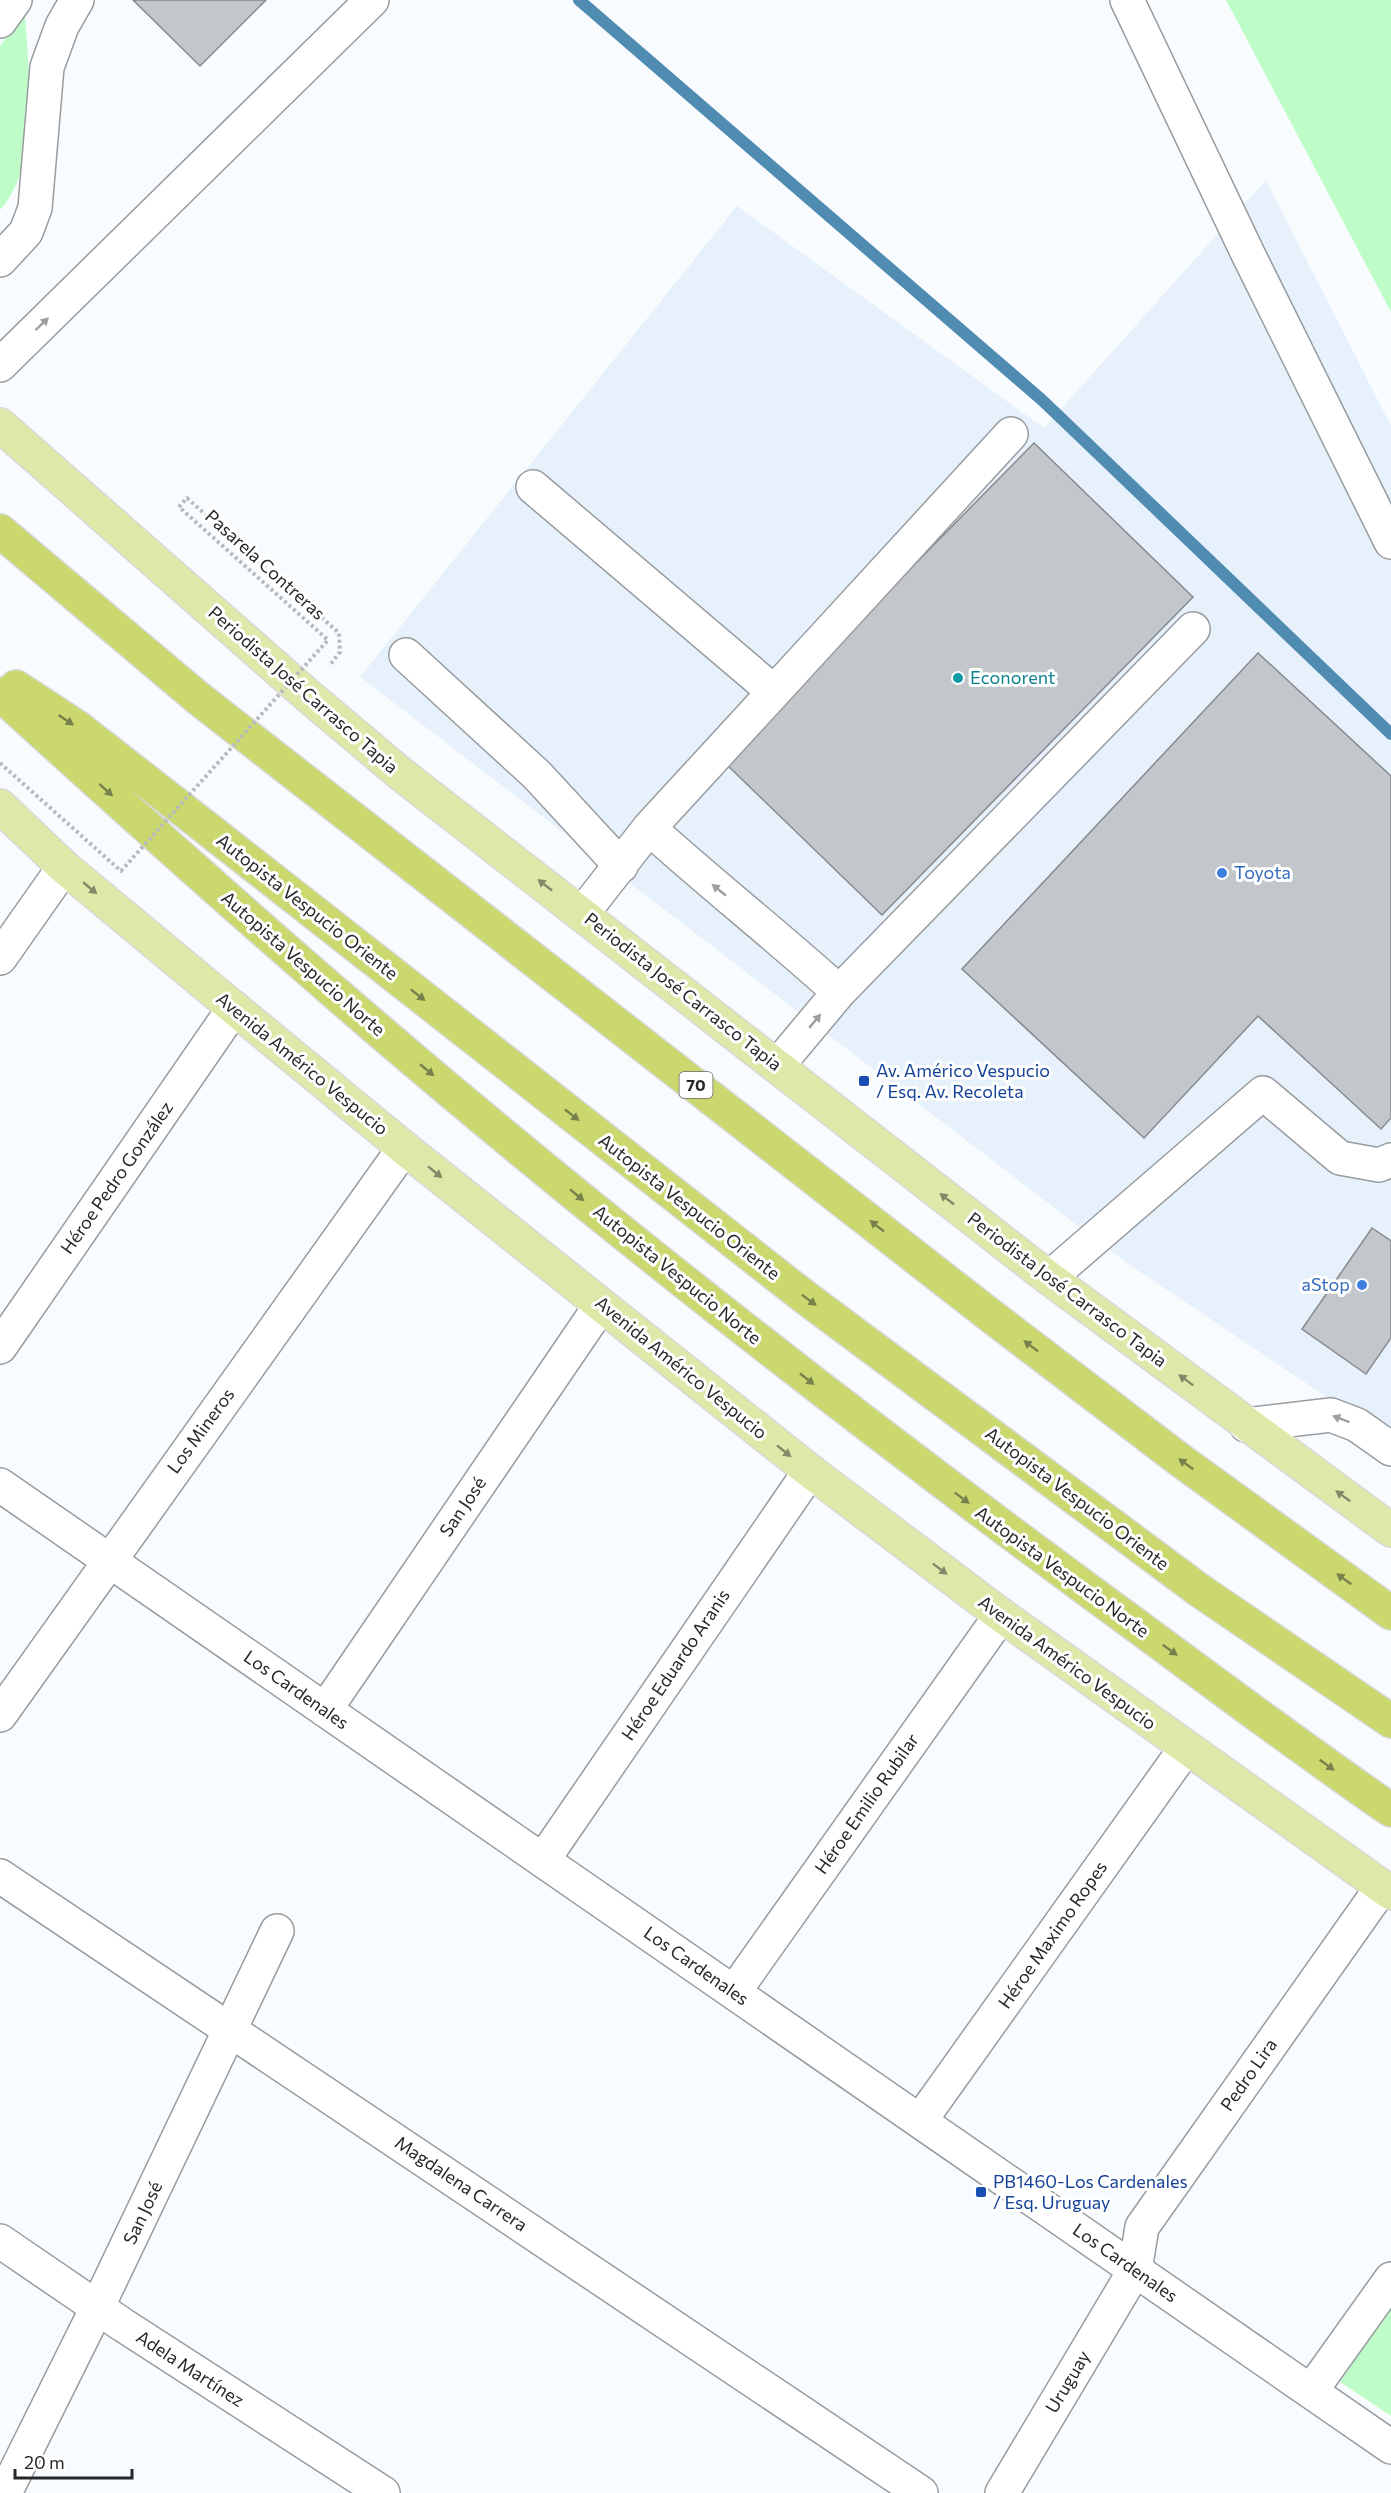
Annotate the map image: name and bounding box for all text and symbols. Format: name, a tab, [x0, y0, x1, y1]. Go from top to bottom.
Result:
one-way arrow	[34, 317, 49, 331]
street label: Pasarela Contreras	[201, 505, 330, 624]
street label: Periodista José Carrasco Tapia	[204, 601, 403, 778]
place label: Econorent	[970, 666, 1055, 688]
marker: Econorent	[951, 671, 965, 685]
one-way arrow	[58, 714, 74, 725]
one-way arrow	[98, 783, 113, 797]
street label: Autopista Vespucio Oriente	[212, 829, 403, 984]
place label: Toyota	[1234, 861, 1291, 883]
marker: Toyota	[1215, 866, 1229, 880]
one-way arrow	[537, 879, 553, 892]
one-way arrow	[82, 882, 97, 894]
one-way arrow	[711, 883, 727, 896]
street label: Autopista Vespucio Norte	[217, 886, 390, 1040]
street label: Periodista José Carrasco Tapia	[581, 907, 787, 1075]
street label: Avenida Américo Vespucio	[212, 987, 393, 1139]
one-way arrow	[411, 989, 426, 1001]
one-way arrow	[809, 1013, 822, 1029]
place label: Av. Américo Vespucio / Esq. Av. Recoleta	[876, 1059, 1050, 1102]
one-way arrow	[419, 1063, 434, 1076]
road number: 70	[680, 1072, 712, 1098]
marker: Av. Américo Vespucio / Esq. Av. Recoleta	[857, 1074, 871, 1088]
street label: Héroe Pedro González	[55, 1097, 177, 1258]
one-way arrow	[564, 1109, 580, 1122]
street label: Autopista Vespucio Oriente	[594, 1129, 785, 1284]
one-way arrow	[427, 1166, 443, 1179]
one-way arrow	[569, 1188, 584, 1200]
one-way arrow	[940, 1193, 955, 1205]
street label: Autopista Vespucio Norte	[589, 1200, 766, 1349]
street label: Periodista José Carrasco Tapia	[963, 1207, 1172, 1371]
one-way arrow	[869, 1220, 885, 1233]
place label: aStop	[1302, 1273, 1350, 1295]
marker: aStop	[1355, 1278, 1369, 1292]
street label: Avenida Américo Vespucio	[591, 1291, 772, 1443]
one-way arrow	[801, 1293, 816, 1305]
one-way arrow	[1023, 1341, 1038, 1353]
one-way arrow	[800, 1372, 815, 1384]
one-way arrow	[1179, 1374, 1195, 1386]
street label: Los Mineros	[162, 1384, 238, 1477]
one-way arrow	[1332, 1414, 1350, 1424]
street label: Autopista Vespucio Oriente	[981, 1422, 1174, 1574]
one-way arrow	[777, 1444, 792, 1456]
one-way arrow	[1179, 1458, 1195, 1470]
street label: San José	[434, 1472, 490, 1540]
one-way arrow	[1336, 1490, 1351, 1502]
one-way arrow	[954, 1491, 969, 1503]
street label: Autopista Vespucio Norte	[971, 1501, 1154, 1642]
one-way arrow	[932, 1562, 947, 1574]
one-way arrow	[1336, 1573, 1352, 1585]
street label: Héroe Eduardo Aranis	[616, 1585, 734, 1744]
street label: Avenida Américo Vespucio	[974, 1590, 1161, 1734]
one-way arrow	[1161, 1644, 1177, 1656]
street label: Los Cardenales	[240, 1645, 353, 1733]
street label: Héroe Emilio Rubilar	[809, 1729, 923, 1878]
one-way arrow	[1319, 1759, 1335, 1771]
street label: Héroe Maximo Ropes	[993, 1857, 1111, 2012]
street label: Los Cardenales	[640, 1921, 753, 2009]
street label: Pedro Lira	[1215, 2034, 1281, 2115]
street label: Magdalena Carrera	[391, 2131, 532, 2236]
place label: PB1460-Los Cardenales / Esq. Uruguay	[993, 2170, 1188, 2213]
street label: San José	[118, 2177, 166, 2248]
marker: PB1460-Los Cardenales / Esq. Uruguay	[974, 2185, 988, 2199]
street label: Los Cardenales	[1069, 2218, 1182, 2306]
street label: Adela Martínez	[133, 2325, 248, 2411]
street label: Uruguay	[1040, 2346, 1094, 2417]
scale bar	[15, 2442, 132, 2480]
text: 20 m	[24, 2451, 65, 2473]

